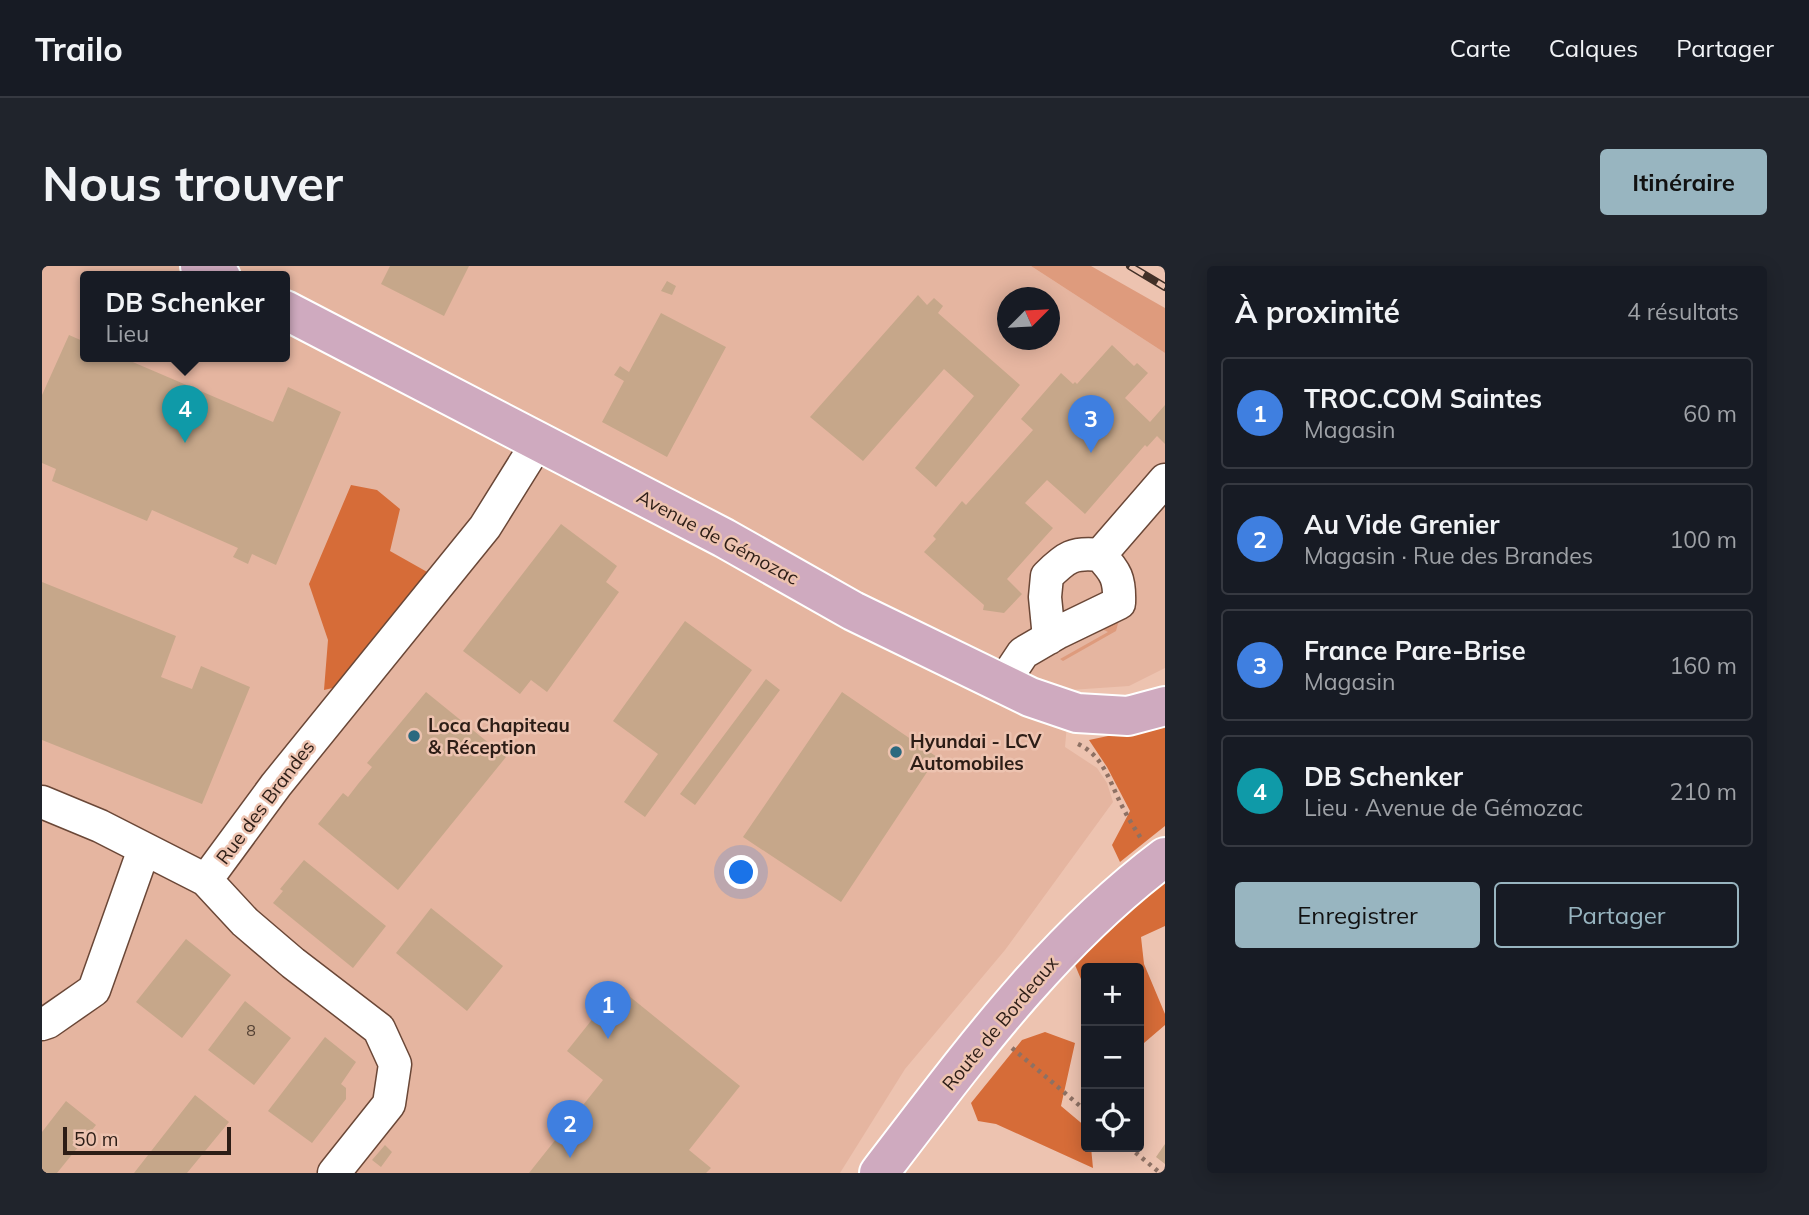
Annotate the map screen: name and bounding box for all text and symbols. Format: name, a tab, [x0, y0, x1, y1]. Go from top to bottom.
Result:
text: Trailo	[35, 28, 123, 69]
text: Carte	[1450, 33, 1511, 63]
text: Calques	[1549, 33, 1638, 63]
text: Partager	[1676, 33, 1774, 63]
button: Itinéraire	[1600, 149, 1767, 215]
text: Nous trouver	[42, 152, 343, 213]
popup	[80, 271, 290, 362]
text: DB Schenker	[106, 286, 264, 319]
north arrow	[997, 287, 1060, 350]
text: À proximité	[1235, 293, 1400, 331]
text: 4 résultats	[1627, 297, 1739, 326]
text: Lieu	[106, 319, 149, 348]
text: TROC.COM Saintes	[1304, 382, 1542, 415]
pin: 4	[162, 385, 208, 443]
pin: 3	[1068, 395, 1114, 453]
text: 1	[1253, 399, 1267, 428]
text: 60 m	[1683, 399, 1737, 428]
text: Magasin	[1304, 415, 1396, 444]
street label: Avenue de Gémozac	[633, 484, 803, 590]
text: Au Vide Grenier	[1304, 508, 1500, 541]
text: 2	[1253, 525, 1267, 554]
text: 100 m	[1669, 525, 1737, 554]
text: Magasin · Rue des Brandes	[1304, 541, 1593, 570]
text: France Pare-Brise	[1304, 634, 1526, 667]
text: 3	[1253, 651, 1267, 680]
text: 160 m	[1669, 651, 1737, 680]
text: Magasin	[1304, 667, 1396, 696]
place label: Loca Chapiteau & Réception	[428, 713, 570, 759]
marker: Loca Chapiteau & Réception	[406, 728, 422, 744]
place label: Hyundai - LCV Automobiles	[910, 729, 1042, 775]
street label: Rue des Brandes	[211, 735, 319, 869]
marker: Hyundai - LCV Automobiles	[888, 744, 904, 760]
text: DB Schenker	[1304, 760, 1463, 793]
text: 4	[1253, 777, 1267, 806]
text: 210 m	[1669, 777, 1737, 806]
text: Lieu · Avenue de Gémozac	[1304, 793, 1583, 822]
your location	[724, 855, 758, 889]
button: Enregistrer	[1235, 882, 1480, 948]
button: Partager	[1494, 882, 1739, 948]
street label: Route de Bordeaux	[937, 951, 1063, 1095]
map controls	[1081, 963, 1144, 1152]
button: +	[1081, 963, 1144, 1026]
pin: 1	[585, 981, 631, 1039]
house number: 8	[246, 1020, 256, 1040]
button: −	[1081, 1026, 1144, 1089]
button: locate	[1081, 1089, 1144, 1152]
pin: 2	[547, 1100, 593, 1158]
scale bar	[63, 1124, 231, 1156]
text: 50 m	[74, 1127, 118, 1151]

